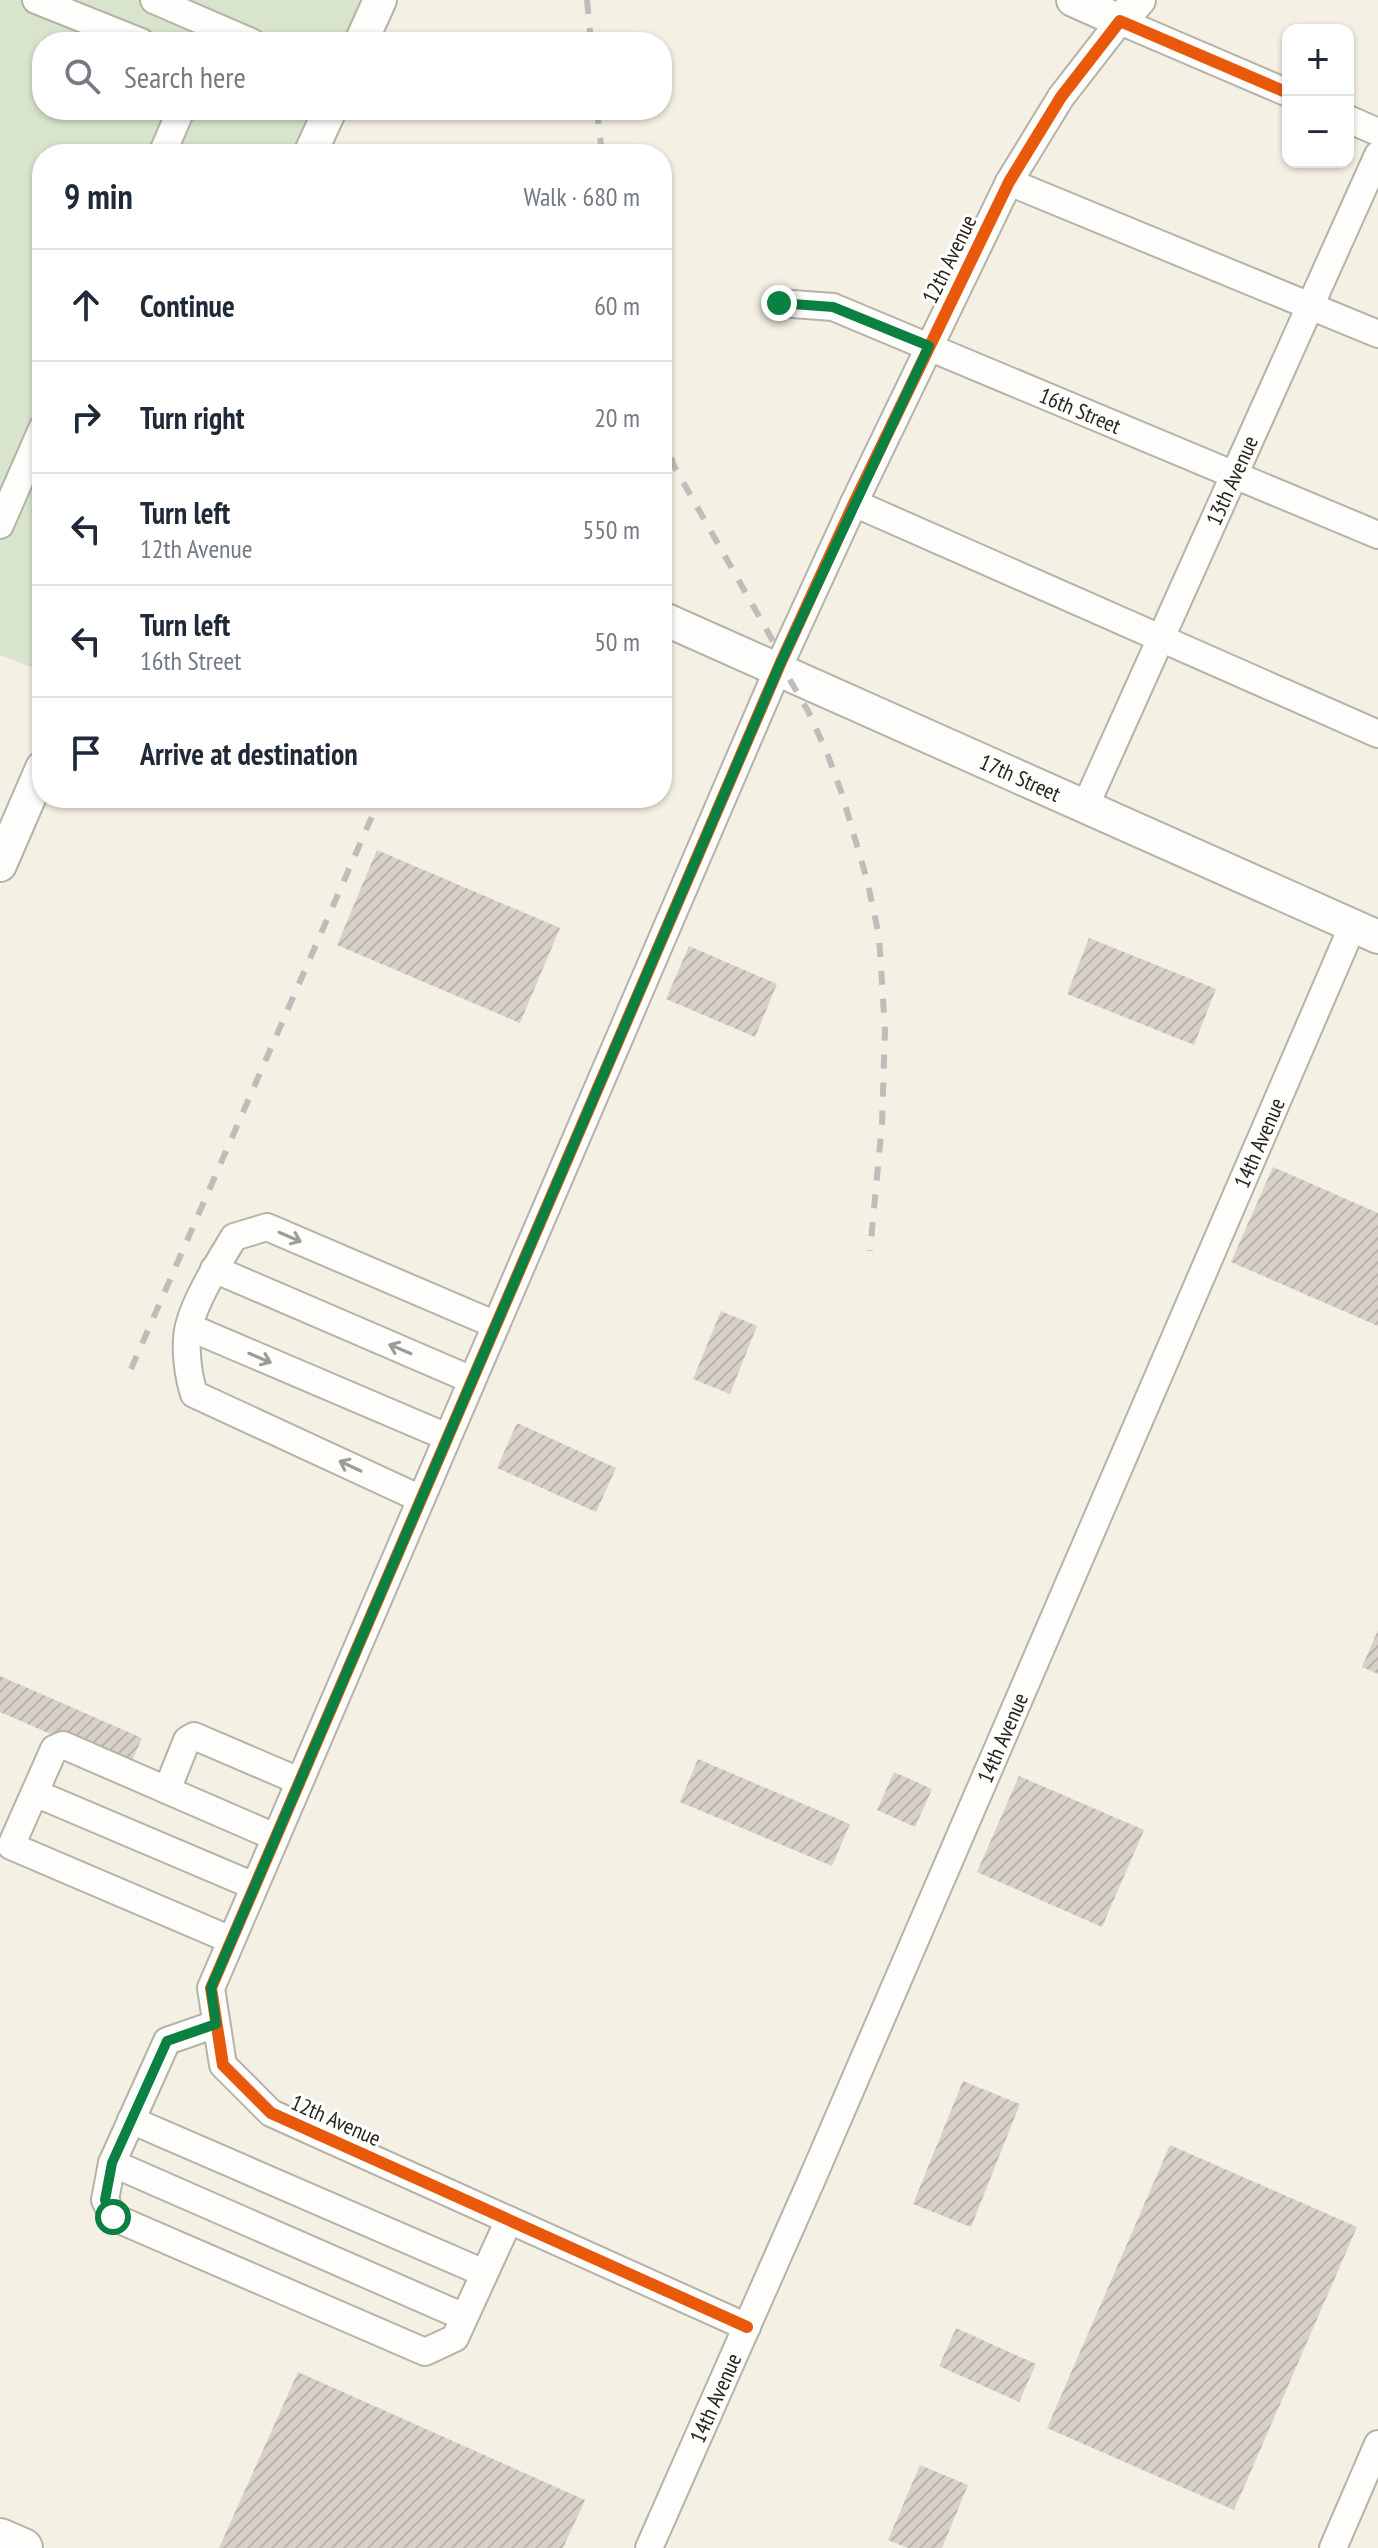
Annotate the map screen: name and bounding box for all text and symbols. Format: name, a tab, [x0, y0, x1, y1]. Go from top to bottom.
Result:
map controls	[1282, 24, 1354, 168]
button: +	[1282, 24, 1354, 96]
search box	[32, 32, 672, 120]
icon: search	[60, 54, 104, 98]
text: Search here	[124, 57, 246, 96]
button: −	[1282, 96, 1354, 168]
text: 9 min	[64, 174, 133, 218]
text: Walk · 680 m	[523, 180, 640, 213]
street label: 12th Avenue	[916, 210, 982, 308]
icon: ahead	[64, 283, 108, 327]
route end	[761, 285, 797, 321]
text: Continue	[140, 286, 235, 325]
text: 60 m	[594, 289, 640, 322]
street label: 16th Street	[1035, 381, 1125, 440]
icon: right	[64, 395, 108, 439]
text: Turn right	[140, 398, 244, 437]
text: 20 m	[594, 401, 640, 434]
street label: 13th Avenue	[1199, 431, 1264, 530]
text: Turn left	[140, 493, 230, 532]
icon: left	[64, 507, 108, 551]
text: 550 m	[582, 513, 640, 546]
text: 12th Avenue	[140, 532, 253, 565]
text: Turn left	[140, 605, 230, 644]
icon: left	[64, 619, 108, 663]
text: 50 m	[594, 625, 640, 658]
text: 16th Street	[140, 644, 241, 677]
icon: arrive	[64, 731, 108, 775]
text: Arrive at destination	[140, 734, 358, 773]
street label: 17th Street	[975, 747, 1065, 808]
street label: 14th Avenue	[1227, 1093, 1291, 1192]
one-way arrow	[277, 1231, 302, 1246]
one-way arrow	[388, 1341, 413, 1356]
one-way arrow	[248, 1351, 272, 1366]
one-way arrow	[338, 1458, 363, 1473]
street label: 14th Avenue	[971, 1688, 1034, 1787]
street label: 12th Avenue	[287, 2088, 385, 2152]
route start	[95, 2199, 131, 2235]
street label: 14th Avenue	[683, 2349, 747, 2447]

